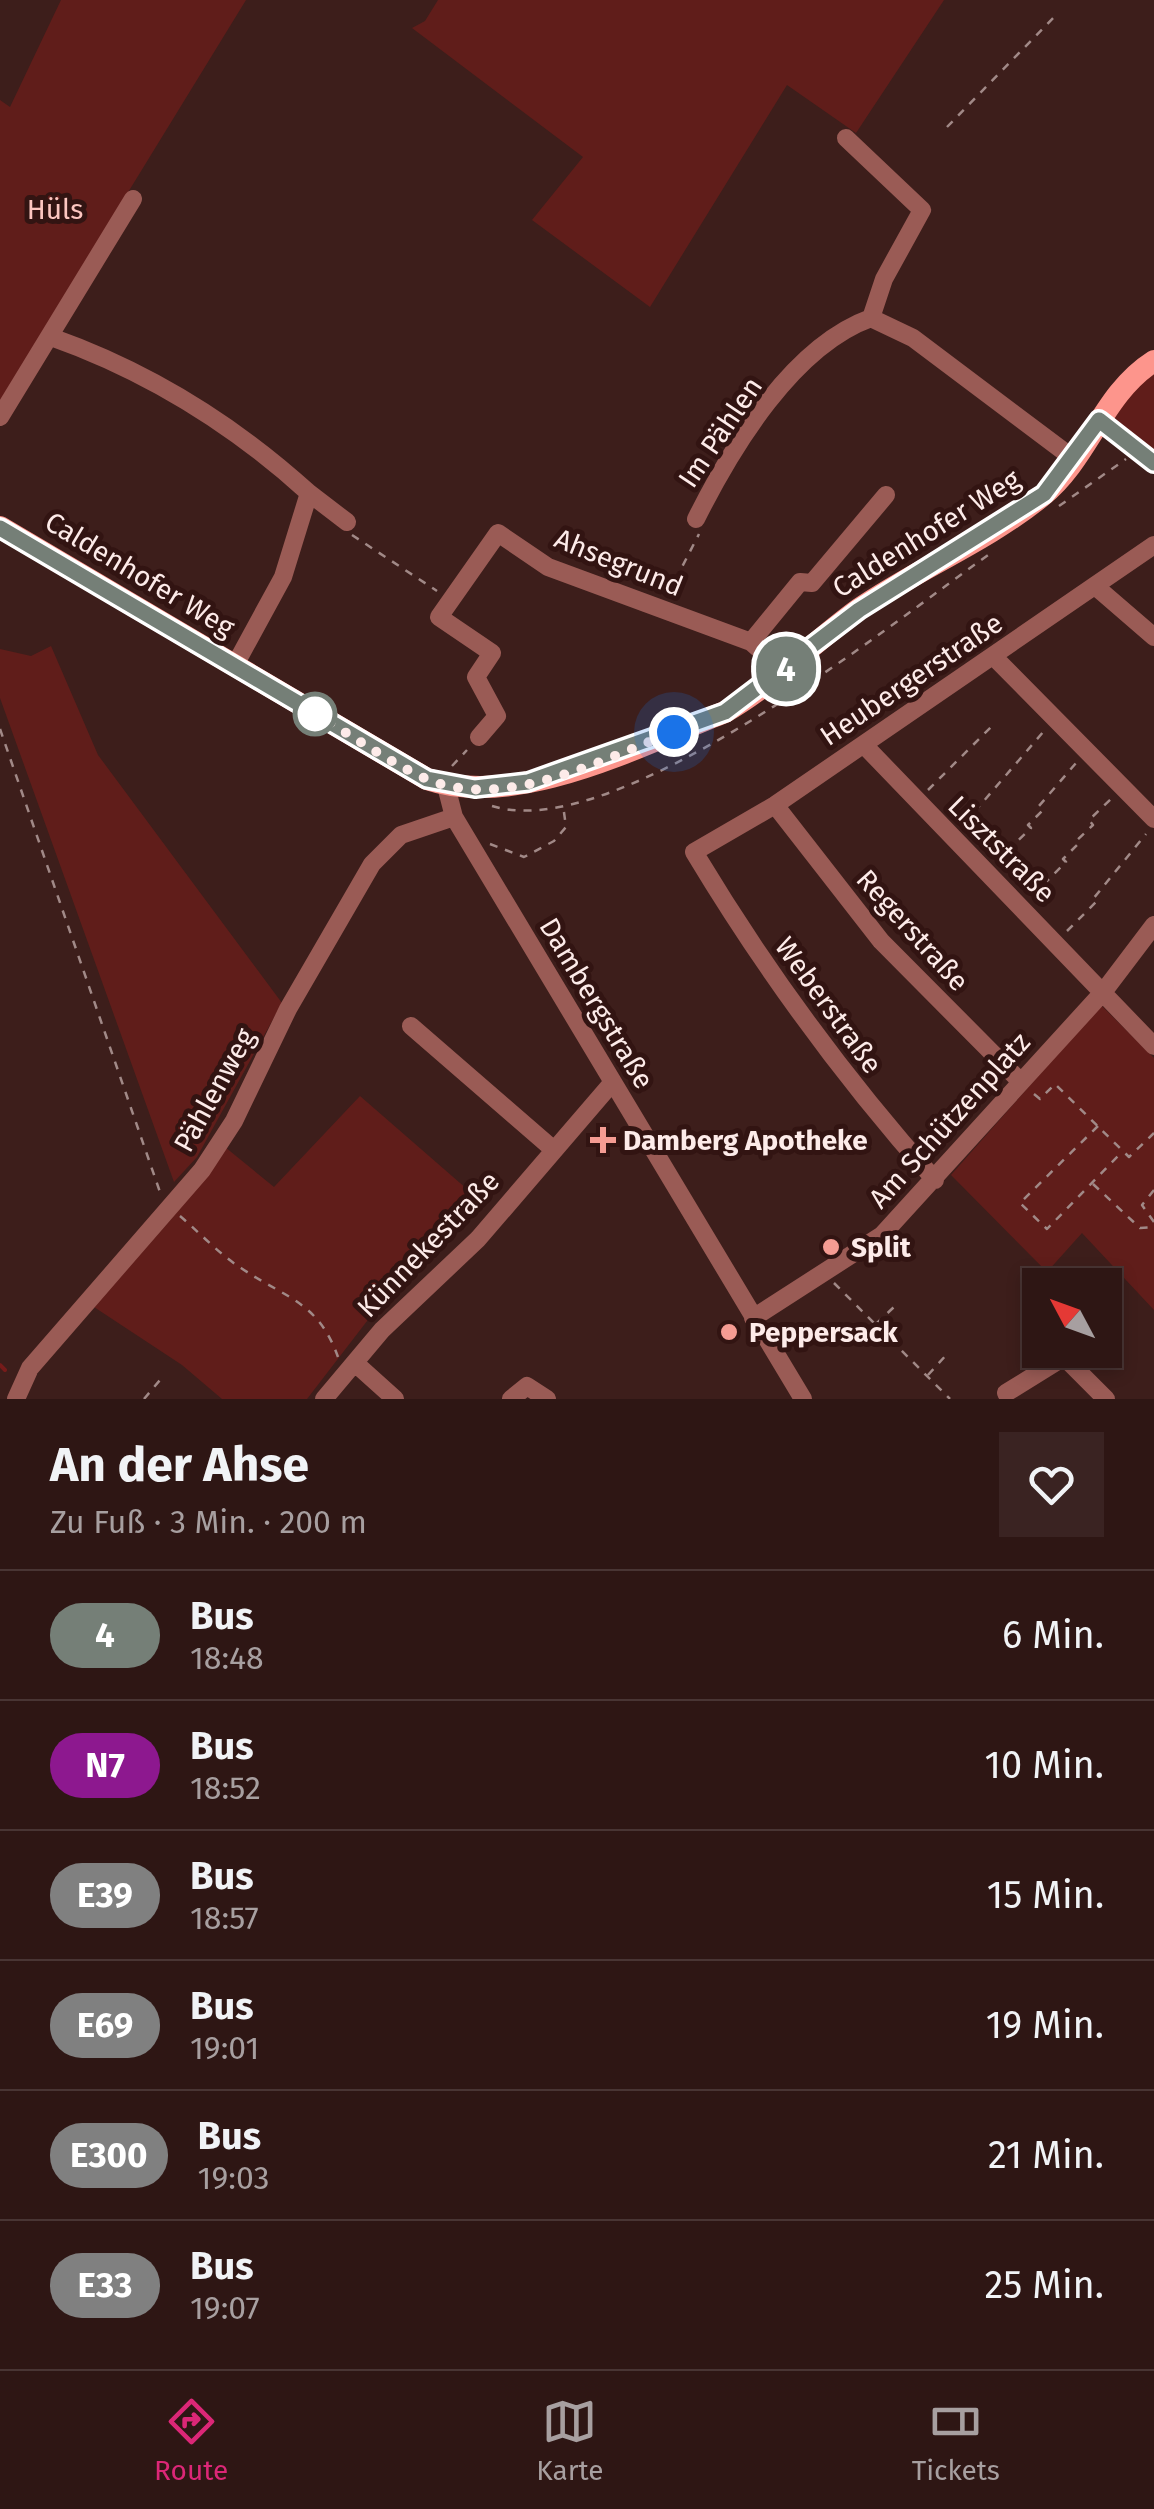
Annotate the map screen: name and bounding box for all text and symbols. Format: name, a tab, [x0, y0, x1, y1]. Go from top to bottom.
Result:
park label: Hüls	[27, 193, 83, 226]
street label: Im Pählen	[672, 371, 769, 494]
street label: Caldenhofer Weg	[826, 462, 1026, 604]
street label: Caldenhofer Weg	[39, 505, 241, 644]
street label: Ahsegrund	[550, 522, 688, 603]
street label: Heubergerstraße	[814, 606, 1009, 753]
line badge: 4	[754, 636, 818, 702]
text: 4	[776, 648, 796, 690]
unlabelled marker	[294, 693, 336, 735]
your location	[649, 707, 699, 757]
street label: Lisztstraße	[941, 789, 1062, 910]
street label: Regerstraße	[850, 863, 976, 998]
street label: Dambergstraße	[533, 912, 661, 1095]
street label: Weberstraße	[768, 931, 889, 1080]
street label: Pählenweg	[167, 1022, 262, 1158]
street label: Am Schützenplatz	[862, 1026, 1037, 1215]
place label: Damberg Apotheke	[623, 1124, 868, 1157]
marker: Damberg Apotheke	[592, 1129, 614, 1151]
street label: Künnekestraße	[350, 1165, 506, 1324]
place label: Split	[851, 1231, 912, 1264]
marker: Split	[820, 1236, 842, 1258]
north arrow	[1022, 1268, 1122, 1368]
map controls	[1022, 1268, 1122, 1368]
place label: Peppersack	[749, 1316, 898, 1349]
marker: Peppersack	[718, 1321, 740, 1343]
button: heart	[999, 1432, 1104, 1537]
text: An der Ahse	[50, 1436, 309, 1494]
text: Zu Fuß · 3 Min. · 200 m	[50, 1503, 367, 1541]
text: Bus	[190, 1593, 254, 1639]
text: 6 Min.	[1002, 1612, 1104, 1658]
text: 4	[95, 1614, 115, 1656]
text: 18:48	[190, 1639, 264, 1677]
text: Bus	[190, 1723, 254, 1769]
text: 10 Min.	[985, 1742, 1104, 1788]
text: N7	[85, 1744, 125, 1786]
text: 18:52	[190, 1769, 261, 1807]
text: Bus	[190, 1853, 254, 1899]
text: 15 Min.	[987, 1872, 1104, 1918]
text: E39	[77, 1874, 133, 1916]
text: 18:57	[190, 1899, 259, 1937]
text: Bus	[190, 1983, 254, 2029]
text: 19 Min.	[986, 2002, 1104, 2048]
text: E69	[77, 2004, 133, 2046]
text: 19:01	[190, 2029, 259, 2067]
text: Bus	[198, 2113, 261, 2159]
text: 21 Min.	[988, 2132, 1104, 2178]
text: E300	[70, 2134, 148, 2176]
text: 19:03	[198, 2159, 269, 2197]
text: Bus	[190, 2243, 254, 2289]
text: 25 Min.	[984, 2262, 1104, 2308]
text: E33	[78, 2264, 132, 2306]
text: 19:07	[190, 2289, 260, 2327]
tab: Route	[154, 2394, 228, 2487]
tab: Karte	[536, 2394, 604, 2487]
tab: Tickets	[912, 2394, 1000, 2487]

